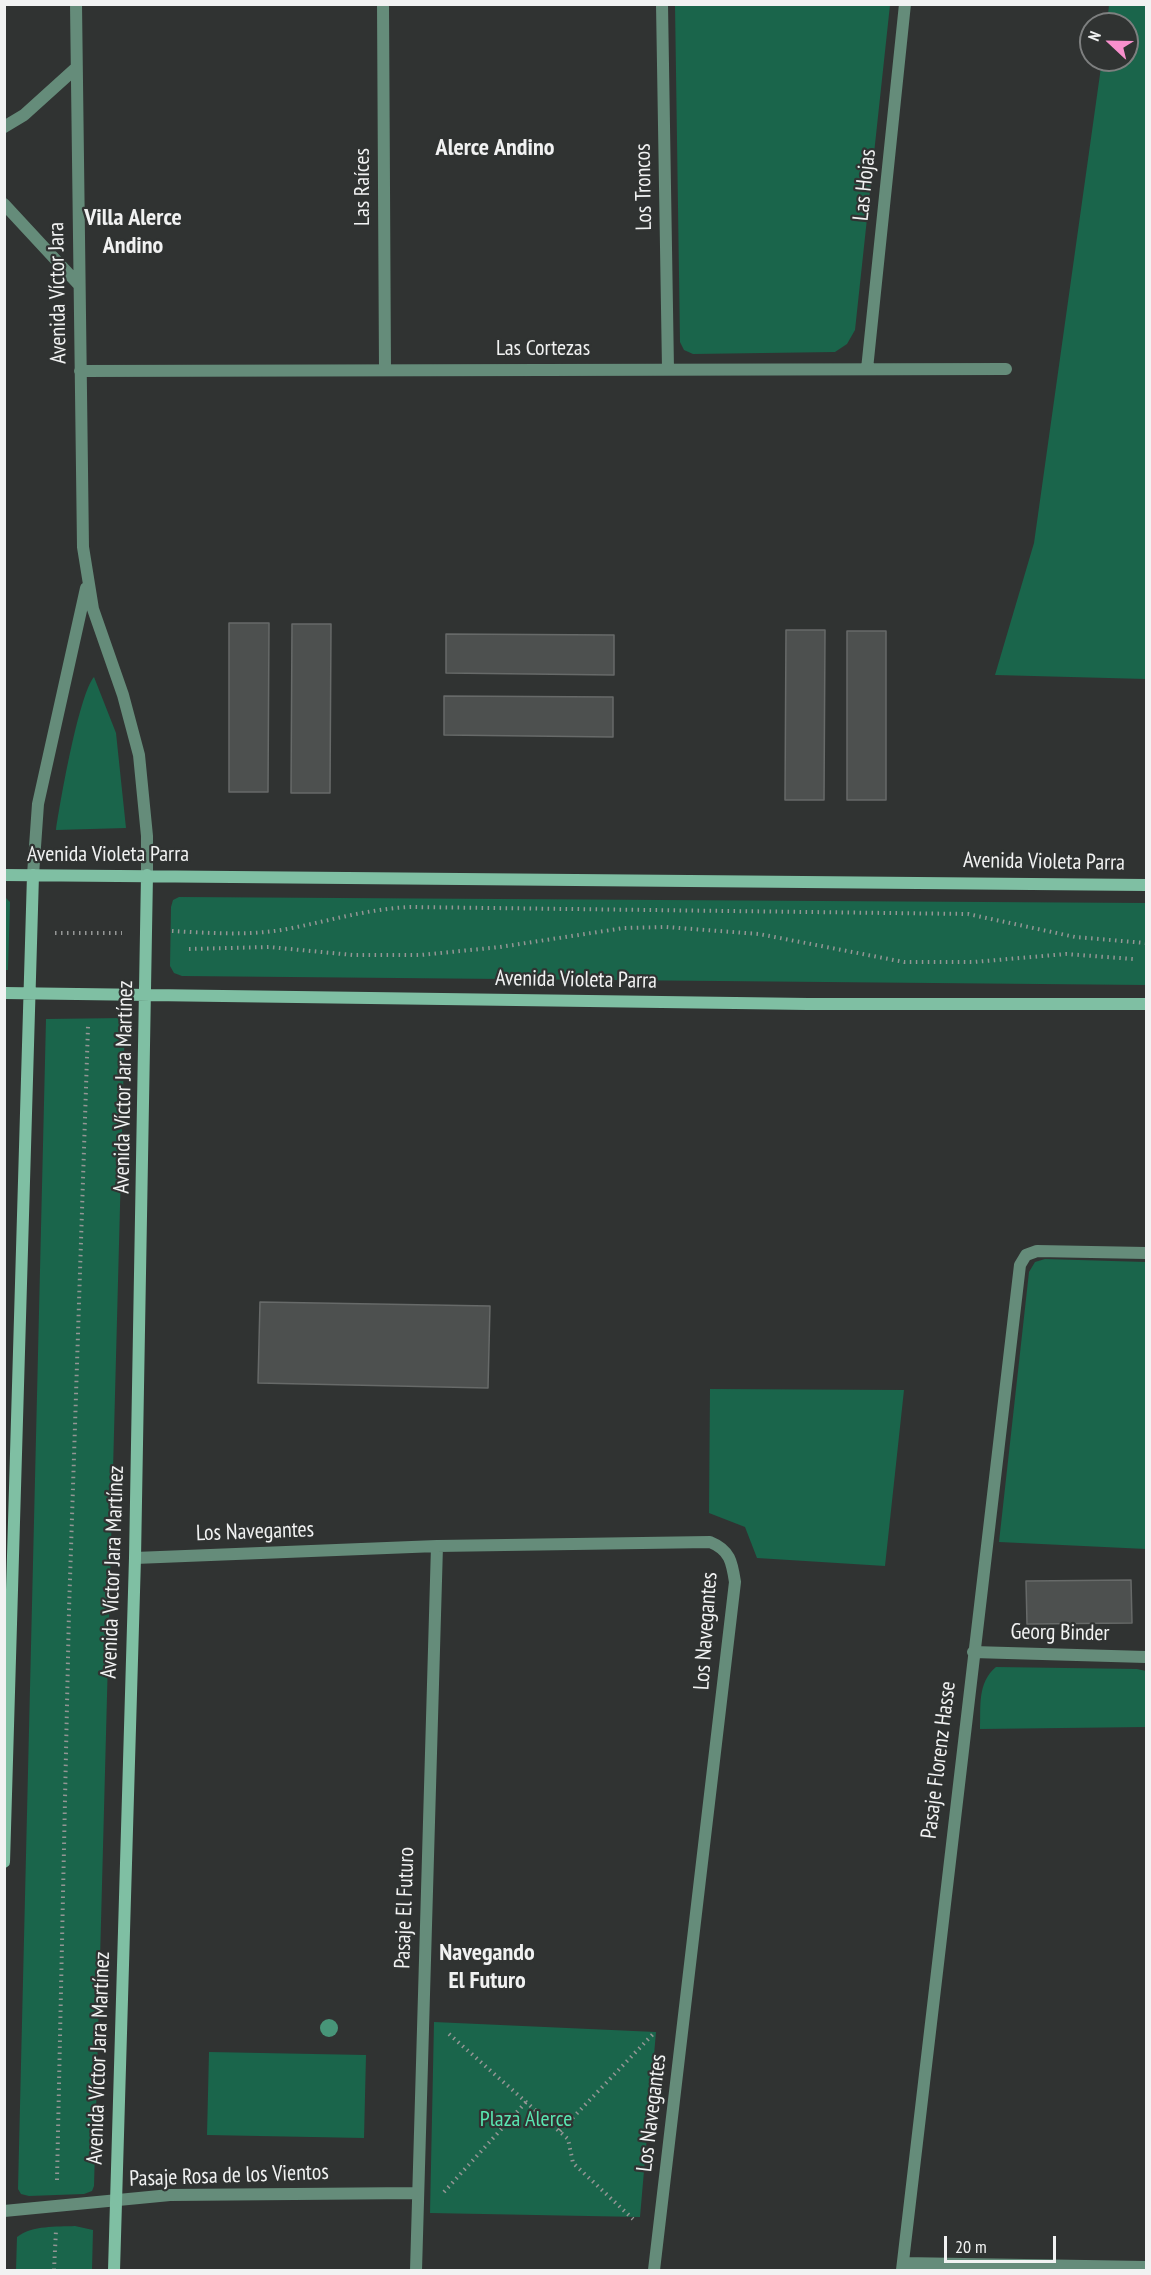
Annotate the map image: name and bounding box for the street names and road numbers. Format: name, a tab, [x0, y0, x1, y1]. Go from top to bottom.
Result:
street label: Los Troncos	[630, 143, 658, 231]
street label: Las Raíces	[350, 148, 376, 226]
street label: Las Hojas	[848, 148, 882, 222]
street label: Avenida Víctor Jara	[44, 222, 72, 364]
street label: Las Cortezas	[496, 336, 590, 362]
street label: Avenida Violeta Parra	[27, 842, 189, 868]
street label: Avenida Violeta Parra	[963, 847, 1125, 877]
street label: Avenida Violeta Parra	[495, 965, 657, 995]
street label: Avenida Víctor Jara Martínez	[109, 980, 139, 1194]
street label: Avenida Víctor Jara Martínez	[96, 1465, 130, 1679]
street label: Los Navegantes	[195, 1517, 315, 1547]
street label: Los Navegantes	[689, 1571, 723, 1691]
street label: Georg Binder	[1010, 1619, 1110, 1647]
street label: Pasaje Florenz Hasse	[916, 1680, 962, 1840]
street label: Pasaje El Futuro	[390, 1847, 420, 1969]
street label: Avenida Víctor Jara Martínez	[82, 1951, 116, 2165]
street label: Los Navegantes	[632, 2053, 672, 2173]
street label: Pasaje Rosa de los Vientos	[129, 2159, 329, 2193]

